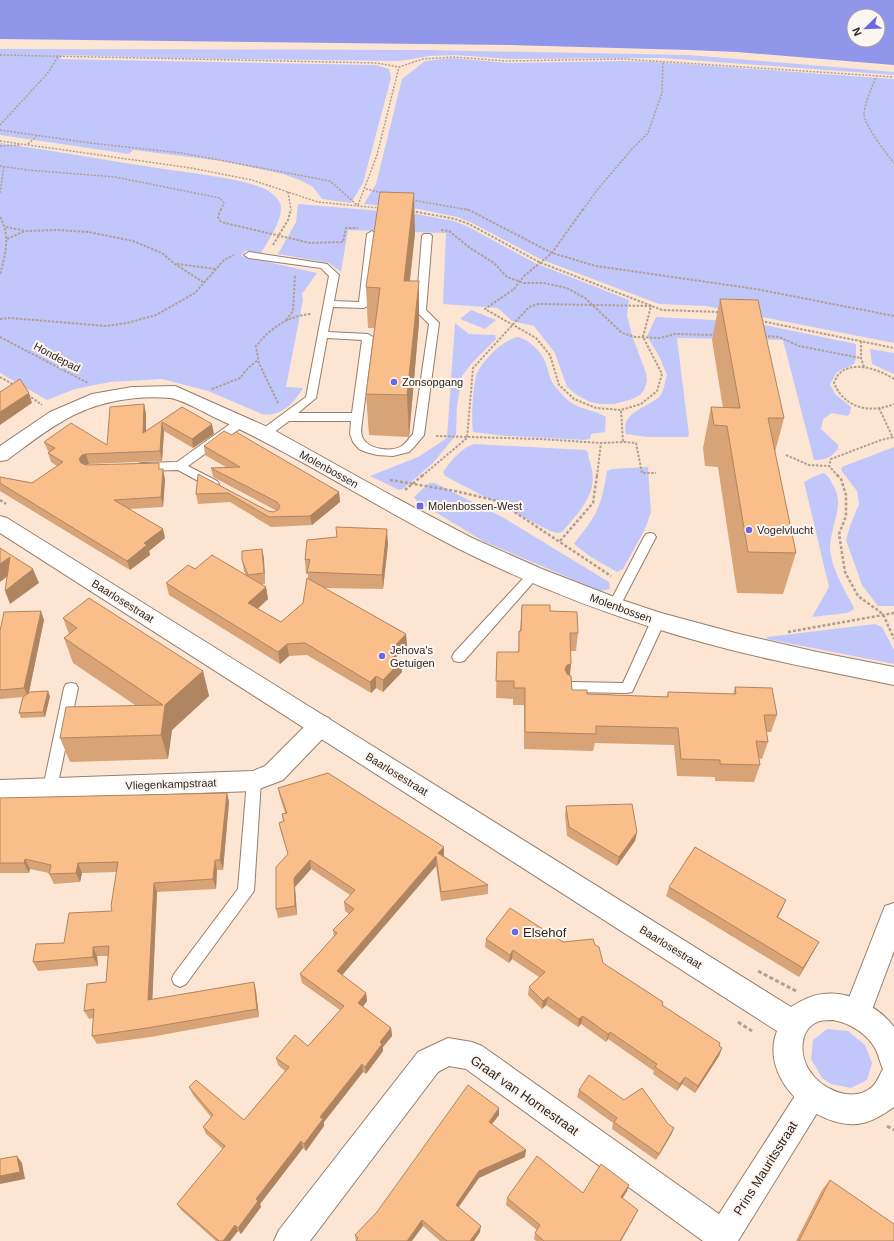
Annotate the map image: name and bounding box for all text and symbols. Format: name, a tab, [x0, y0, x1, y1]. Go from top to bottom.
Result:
north arrow	[846, 8, 886, 48]
text: N	[850, 26, 864, 38]
street label: Hondepad	[32, 340, 82, 374]
place label: Zonsopgang	[402, 376, 463, 388]
marker: Zonsopgang	[389, 377, 399, 387]
street label: Molenbossen	[297, 448, 361, 490]
place label: Molenbossen-West	[428, 500, 522, 512]
marker: Molenbossen-West	[415, 501, 425, 511]
place label: Vogelvlucht	[757, 524, 813, 536]
marker: Vogelvlucht	[744, 525, 754, 535]
street label: Baarlosestraat	[90, 577, 156, 625]
street label: Molenbossen	[588, 591, 654, 625]
place label: Jehova's Getuigen	[390, 644, 435, 669]
marker: Jehova's Getuigen	[377, 651, 387, 661]
street label: Baarlosestraat	[364, 750, 430, 798]
street label: Vliegenkampstraat	[125, 776, 217, 792]
street label: Baarlosestraat	[638, 923, 704, 971]
place label: Elsehof	[523, 925, 567, 940]
marker: Elsehof	[510, 927, 520, 937]
street label: Graaf van Hornestraat	[468, 1052, 582, 1139]
street label: Prins Mauritsstraat	[730, 1118, 801, 1218]

